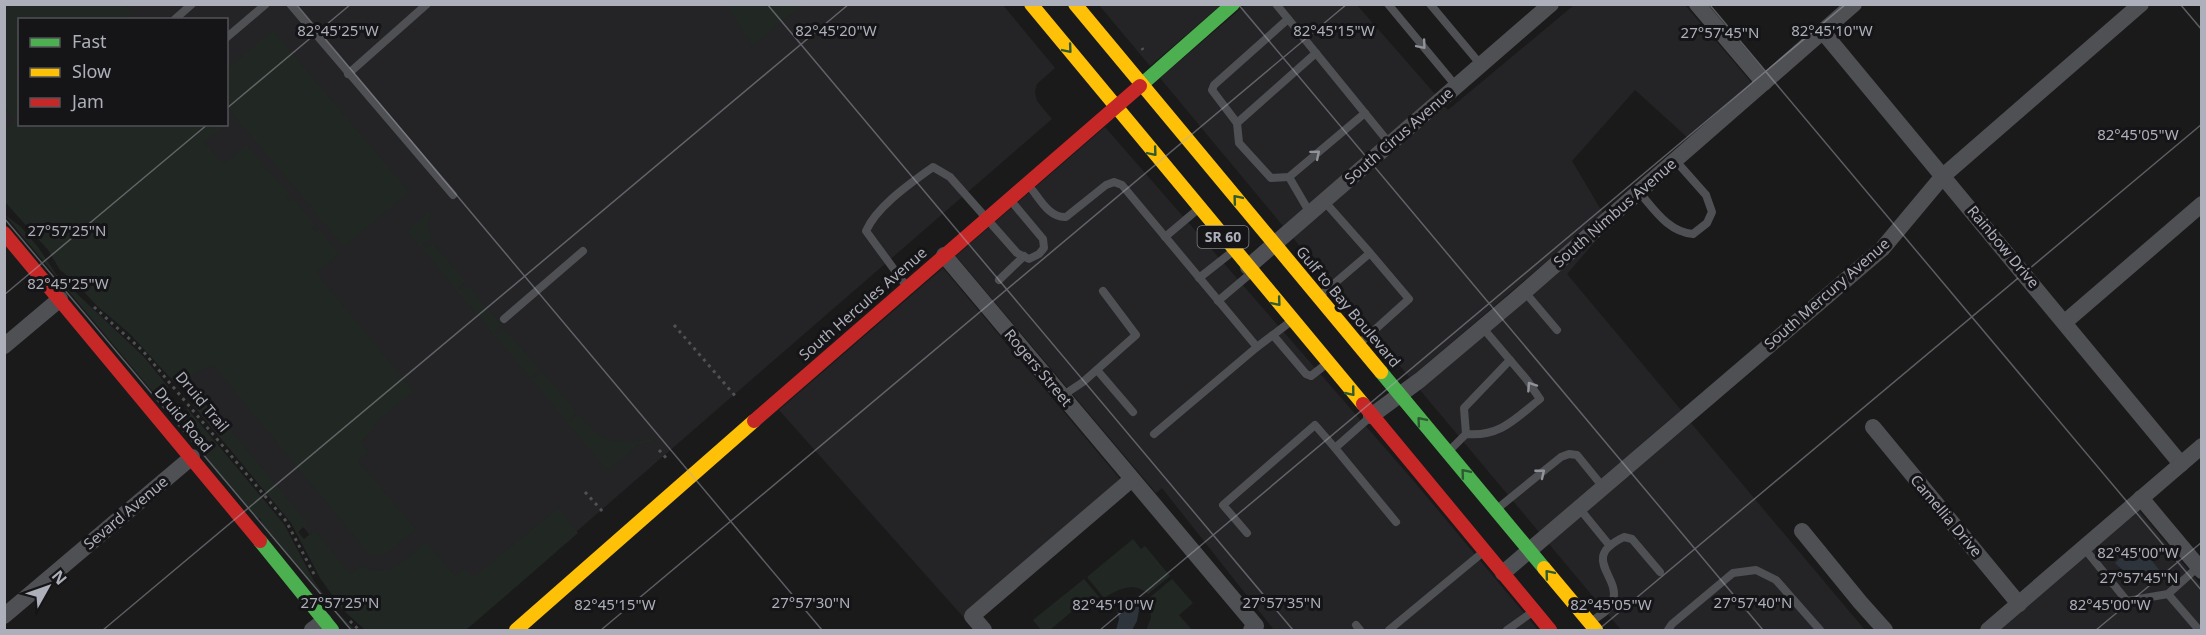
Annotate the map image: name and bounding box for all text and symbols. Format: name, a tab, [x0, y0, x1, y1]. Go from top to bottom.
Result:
legend	[18, 18, 228, 126]
text: 82°45'25"W	[297, 20, 379, 40]
text: 82°45'20"W	[795, 20, 877, 40]
text: 82°45'15"W	[1293, 20, 1375, 40]
text: 82°45'10"W	[1791, 20, 1873, 40]
text: 27°57'45"N	[1681, 22, 1759, 42]
text: Fast	[72, 29, 107, 53]
one-way arrow	[1415, 39, 1426, 50]
one-way arrow	[1061, 43, 1072, 54]
text: Slow	[72, 59, 111, 83]
street label: South Cirus Avenue	[1340, 83, 1457, 188]
text: Jam	[70, 89, 104, 113]
text: 82°45'05"W	[2097, 124, 2179, 144]
one-way arrow	[1146, 145, 1157, 156]
one-way arrow	[1309, 150, 1320, 161]
street label: South Nimbus Avenue	[1549, 153, 1680, 271]
one-way arrow	[1233, 195, 1244, 206]
street label: Rainbow Drive	[1963, 201, 2044, 292]
text: 27°57'25"N	[28, 220, 106, 240]
road number: SR 60	[1198, 226, 1248, 248]
street label: South Mercury Avenue	[1759, 233, 1893, 353]
street label: South Hercules Avenue	[794, 242, 930, 364]
street label: Gulf to Bay Boulevard	[1292, 242, 1405, 371]
text: 82°45'25"W	[27, 273, 109, 293]
one-way arrow	[1270, 295, 1281, 306]
street label: Rogers Street	[1000, 324, 1077, 411]
street label: Druid Trail	[172, 367, 234, 436]
street label: Druid Road	[151, 382, 217, 456]
one-way arrow	[1527, 382, 1538, 393]
one-way arrow	[1344, 385, 1355, 396]
one-way arrow	[1417, 417, 1428, 428]
one-way arrow	[1462, 469, 1473, 480]
one-way arrow	[1534, 470, 1545, 481]
street label: Camellia Drive	[1907, 470, 1987, 561]
street label: Sevard Avenue	[79, 471, 172, 553]
text: 82°45'00"W	[2097, 542, 2179, 562]
north arrow	[18, 557, 78, 617]
text: N	[47, 565, 72, 589]
text: 27°57'45"N	[2100, 567, 2178, 587]
one-way arrow	[1545, 570, 1556, 581]
text: 27°57'25"N	[301, 592, 379, 612]
text: 27°57'30"N	[772, 592, 850, 612]
text: 27°57'35"N	[1243, 592, 1321, 612]
text: 27°57'40"N	[1714, 592, 1792, 612]
text: 82°45'15"W	[574, 594, 656, 614]
text: 82°45'10"W	[1072, 594, 1154, 614]
text: 82°45'05"W	[1570, 594, 1652, 614]
text: 82°45'00"W	[2069, 594, 2151, 614]

